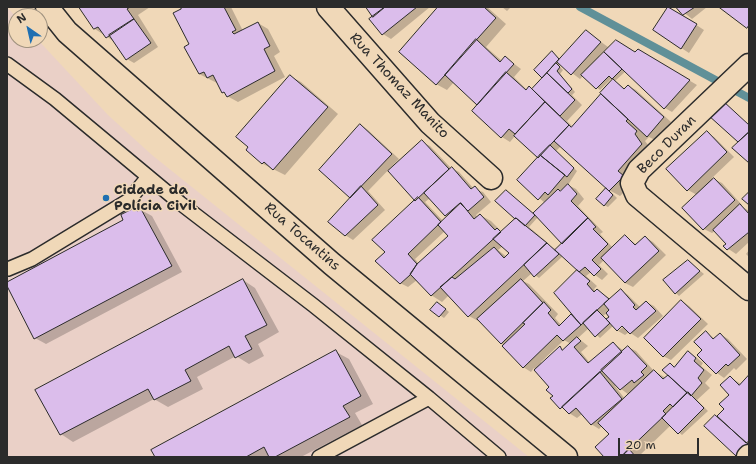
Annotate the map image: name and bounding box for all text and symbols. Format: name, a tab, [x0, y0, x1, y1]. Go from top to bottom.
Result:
north arrow	[8, 8, 48, 48]
text: N	[14, 10, 29, 27]
street label: Rua Thomaz Manito	[346, 30, 452, 142]
street label: Beco Duran	[634, 112, 700, 178]
place label: Cidade da Polícia Civil	[114, 182, 197, 214]
marker: Cidade da Polícia Civil	[101, 193, 111, 203]
street label: Rua Tocantins	[261, 199, 343, 275]
scale bar	[620, 430, 701, 456]
text: 20 m	[625, 437, 656, 453]

